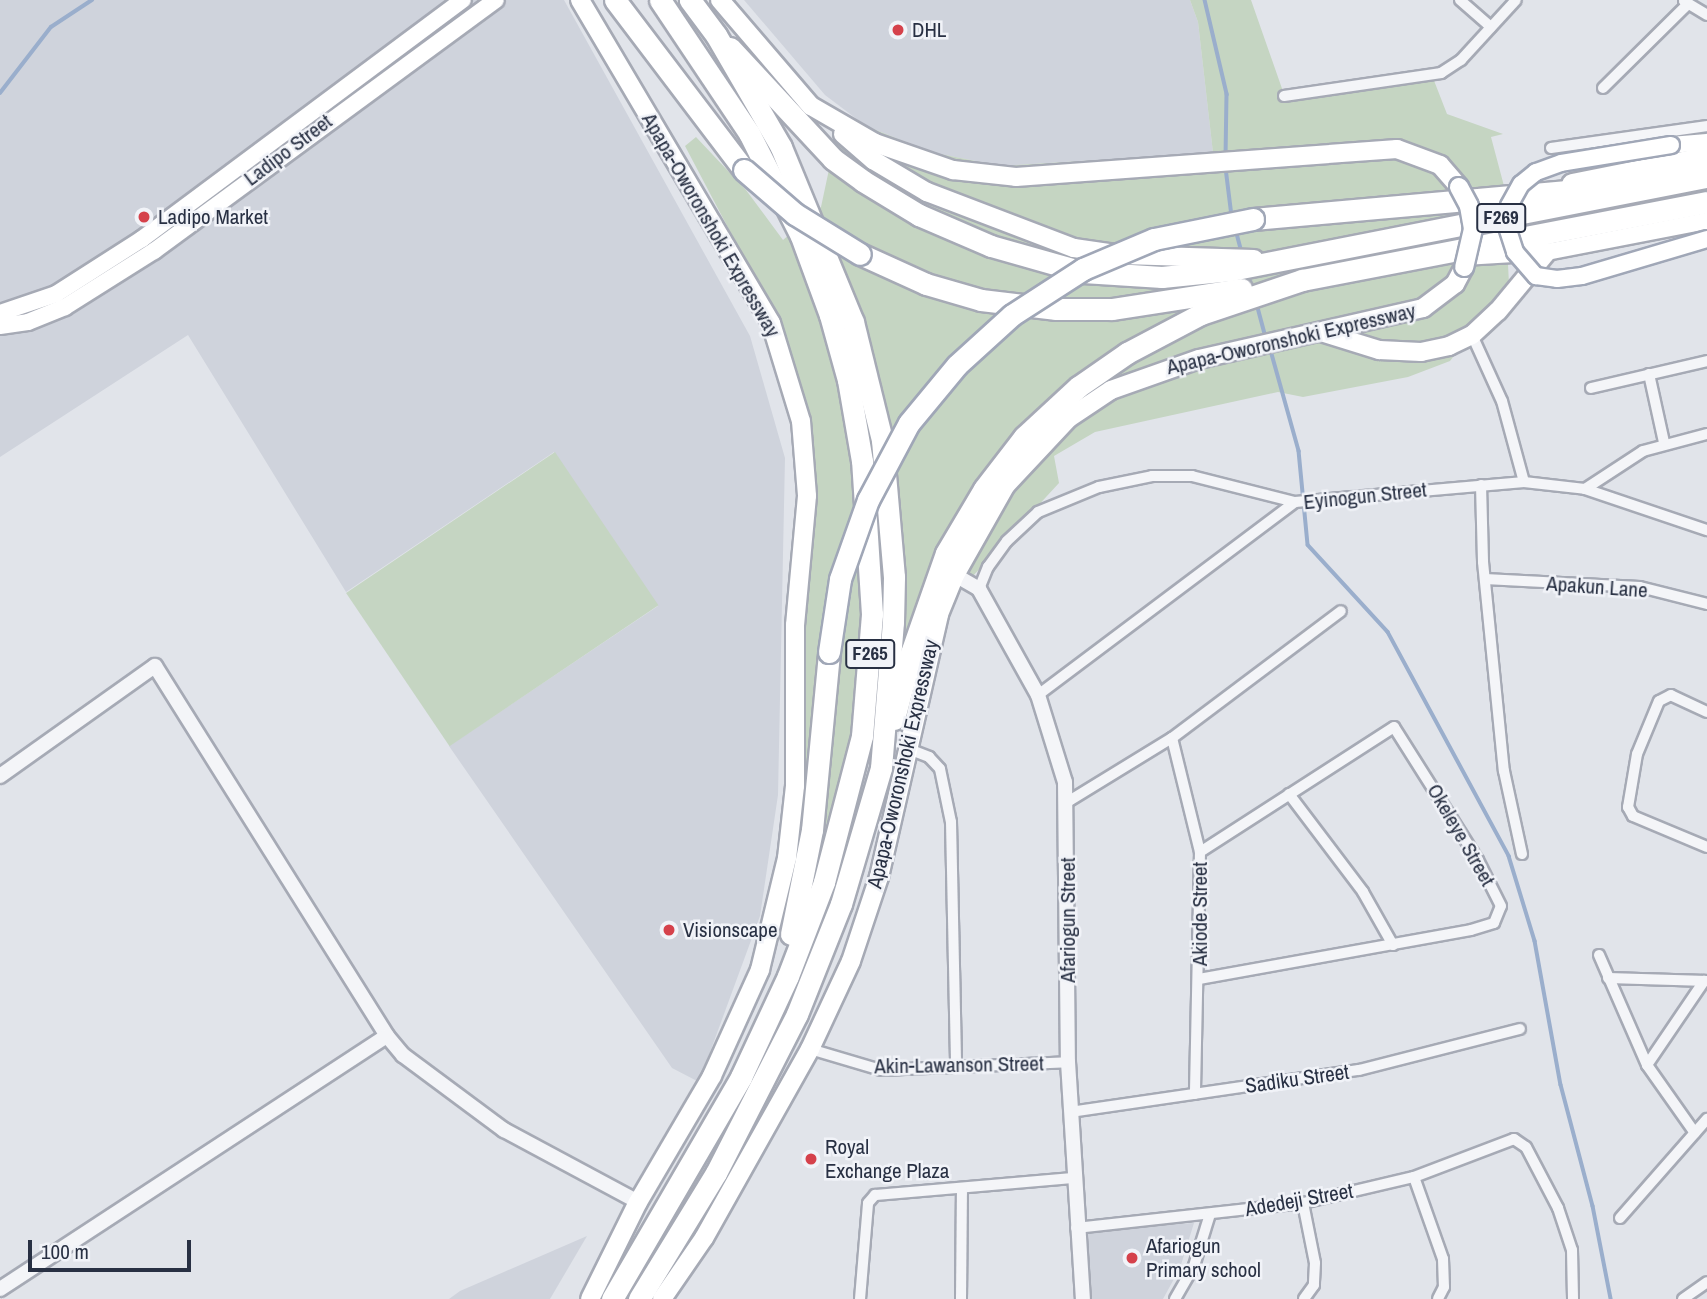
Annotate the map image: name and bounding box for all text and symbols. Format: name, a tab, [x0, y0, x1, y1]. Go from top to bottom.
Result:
place label: DHL	[912, 17, 946, 43]
marker: DHL	[890, 22, 906, 38]
street label: Apapa-Oworonshoki Expressway	[636, 108, 786, 342]
street label: Ladipo Street	[239, 109, 337, 191]
road number: F269	[1475, 202, 1527, 233]
place label: Ladipo Market	[158, 204, 268, 230]
marker: Ladipo Market	[136, 209, 152, 225]
street label: Apapa-Oworonshoki Expressway	[1164, 298, 1418, 380]
street label: Eyinogun Street	[1302, 477, 1428, 515]
street label: Apakun Lane	[1545, 571, 1649, 603]
street label: Apapa-Oworonshoki Expressway	[862, 637, 944, 891]
road number: F265	[844, 638, 896, 670]
street label: Okeleye Street	[1422, 779, 1500, 891]
street label: Afariogun Street	[1055, 857, 1081, 983]
street label: Akiode Street	[1187, 862, 1213, 966]
place label: Visionscape	[683, 917, 777, 943]
marker: Visionscape	[661, 922, 677, 938]
street label: Akin-Lawanson Street	[874, 1051, 1044, 1079]
street label: Sadiku Street	[1244, 1059, 1350, 1099]
place label: Royal Exchange Plaza	[825, 1134, 949, 1184]
marker: Royal Exchange Plaza	[803, 1151, 819, 1167]
street label: Adedeji Street	[1243, 1178, 1355, 1222]
scale bar	[32, 1226, 194, 1270]
place label: Afariogun Primary school	[1146, 1233, 1261, 1283]
text: 100 m	[41, 1237, 89, 1266]
marker: Afariogun Primary school	[1124, 1250, 1140, 1266]

